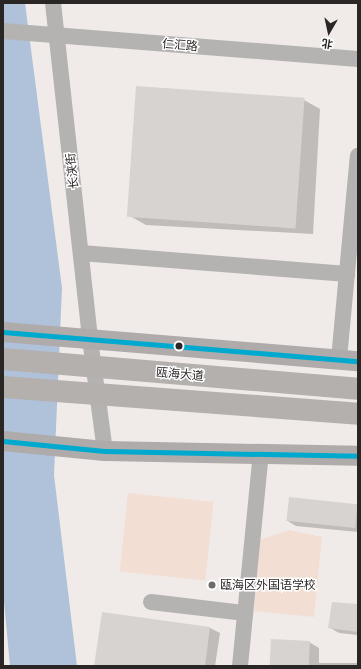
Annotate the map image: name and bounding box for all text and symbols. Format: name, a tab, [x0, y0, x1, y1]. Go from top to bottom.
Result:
north arrow	[309, 12, 349, 52]
street label: 仁汇路	[161, 36, 199, 54]
text: 北	[321, 36, 334, 52]
street label: 长浃街	[63, 152, 81, 190]
unlabelled marker	[174, 341, 184, 351]
street label: 瓯海大道	[155, 365, 205, 383]
place label: 瓯海区外国语学校	[220, 578, 316, 592]
marker: 瓯海区外国语学校	[207, 580, 217, 590]

